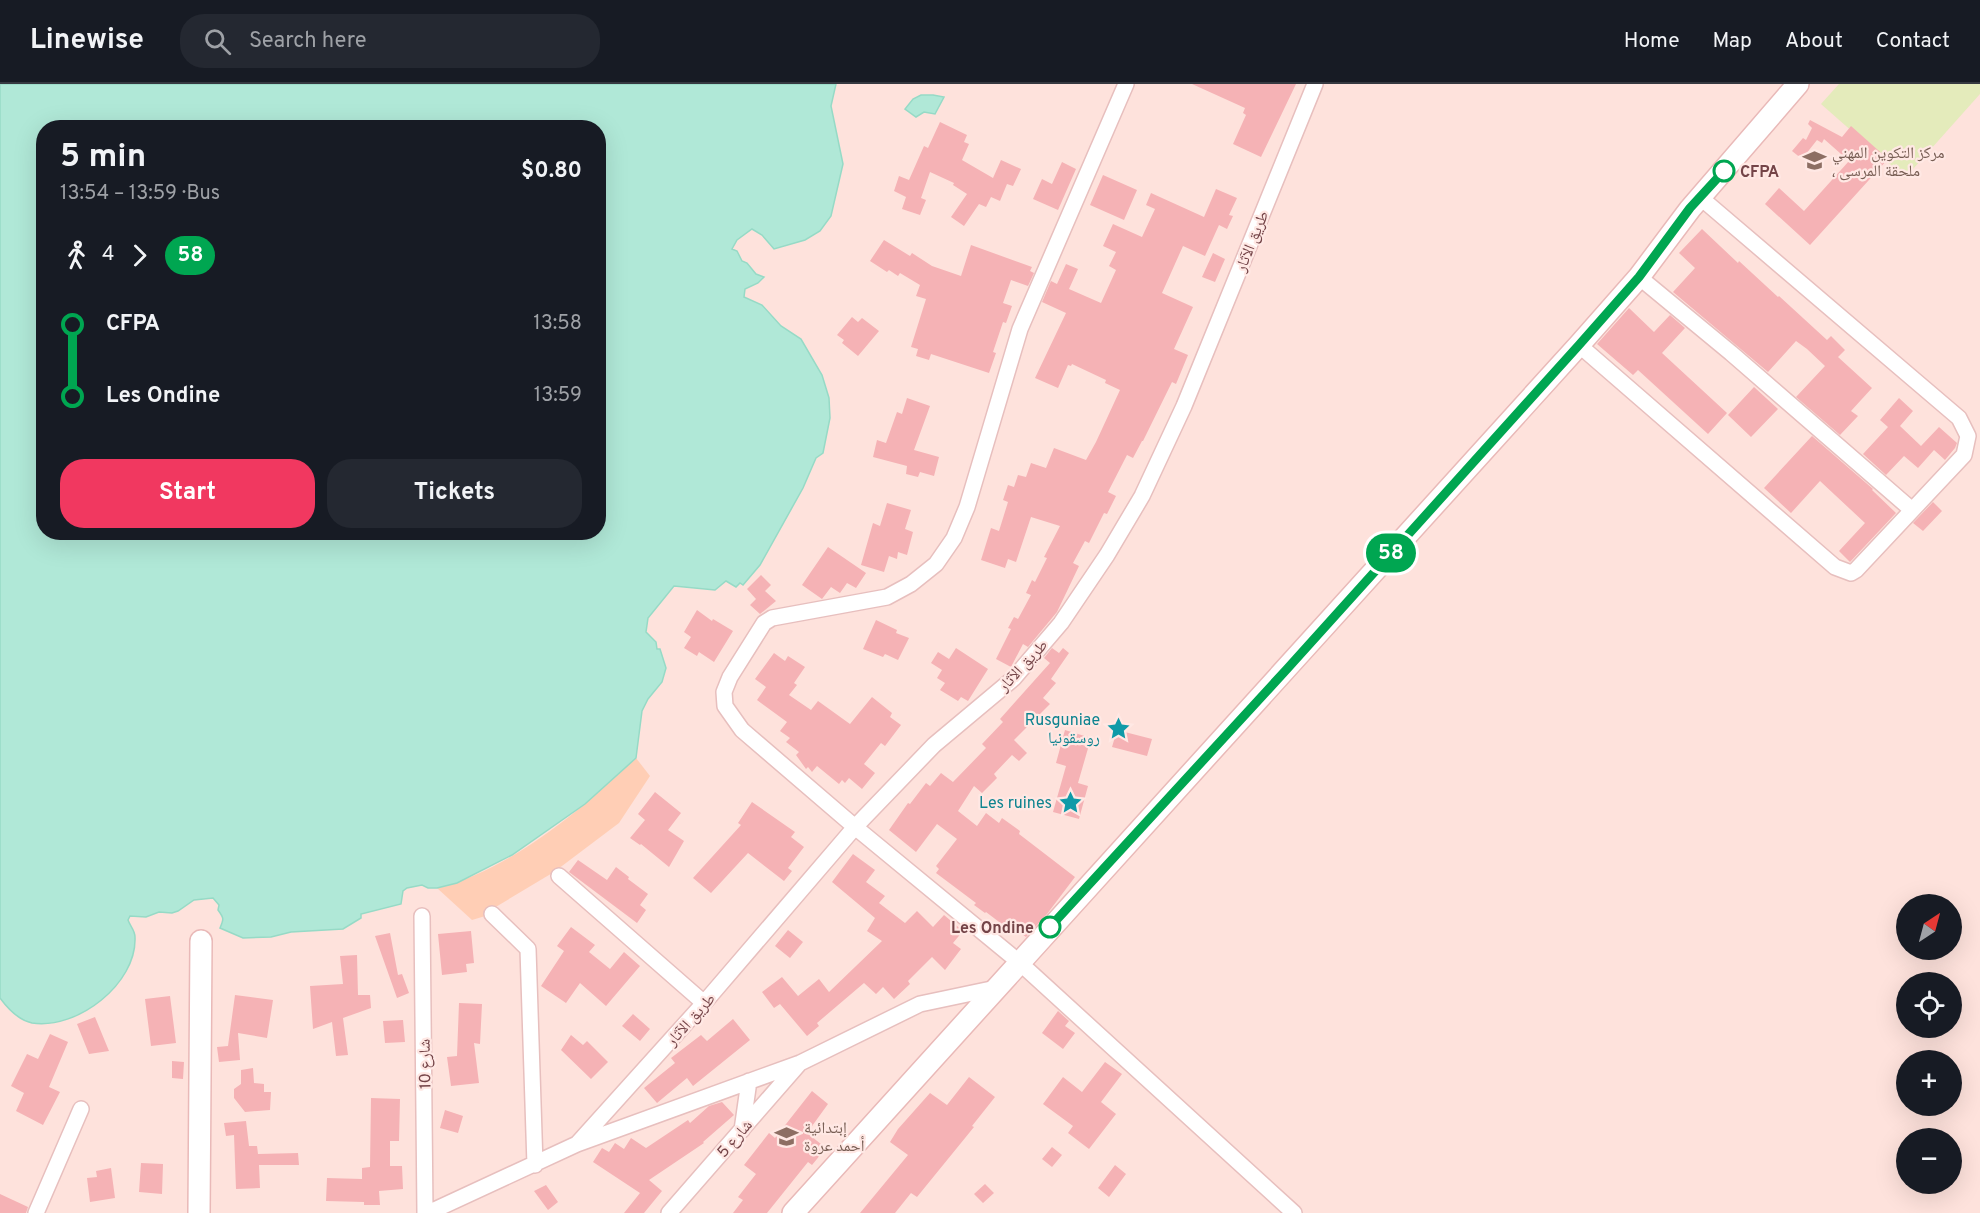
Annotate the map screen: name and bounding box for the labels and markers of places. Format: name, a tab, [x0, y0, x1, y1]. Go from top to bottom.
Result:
place label: مركز التكوين المهني ، ملحقة المرسى	[1832, 144, 1945, 182]
school or university icon: مركز التكوين المهني ، ملحقة المرسى	[1801, 148, 1827, 174]
marker: CFPA	[1713, 160, 1735, 182]
place label: CFPA	[1740, 163, 1779, 183]
place label: Rusguniae روسقونيا	[1025, 711, 1100, 749]
place icon: Rusguniae روسقونيا	[1105, 715, 1131, 741]
place icon: Les ruines	[1057, 789, 1083, 815]
place label: Les ruines	[979, 794, 1052, 814]
marker: Les Ondine	[1039, 916, 1061, 938]
place label: Les Ondine	[951, 919, 1034, 939]
place label: إبتدائية أحمد عروة	[804, 1119, 865, 1157]
school or university icon: إبتدائية أحمد عروة	[773, 1123, 799, 1149]

